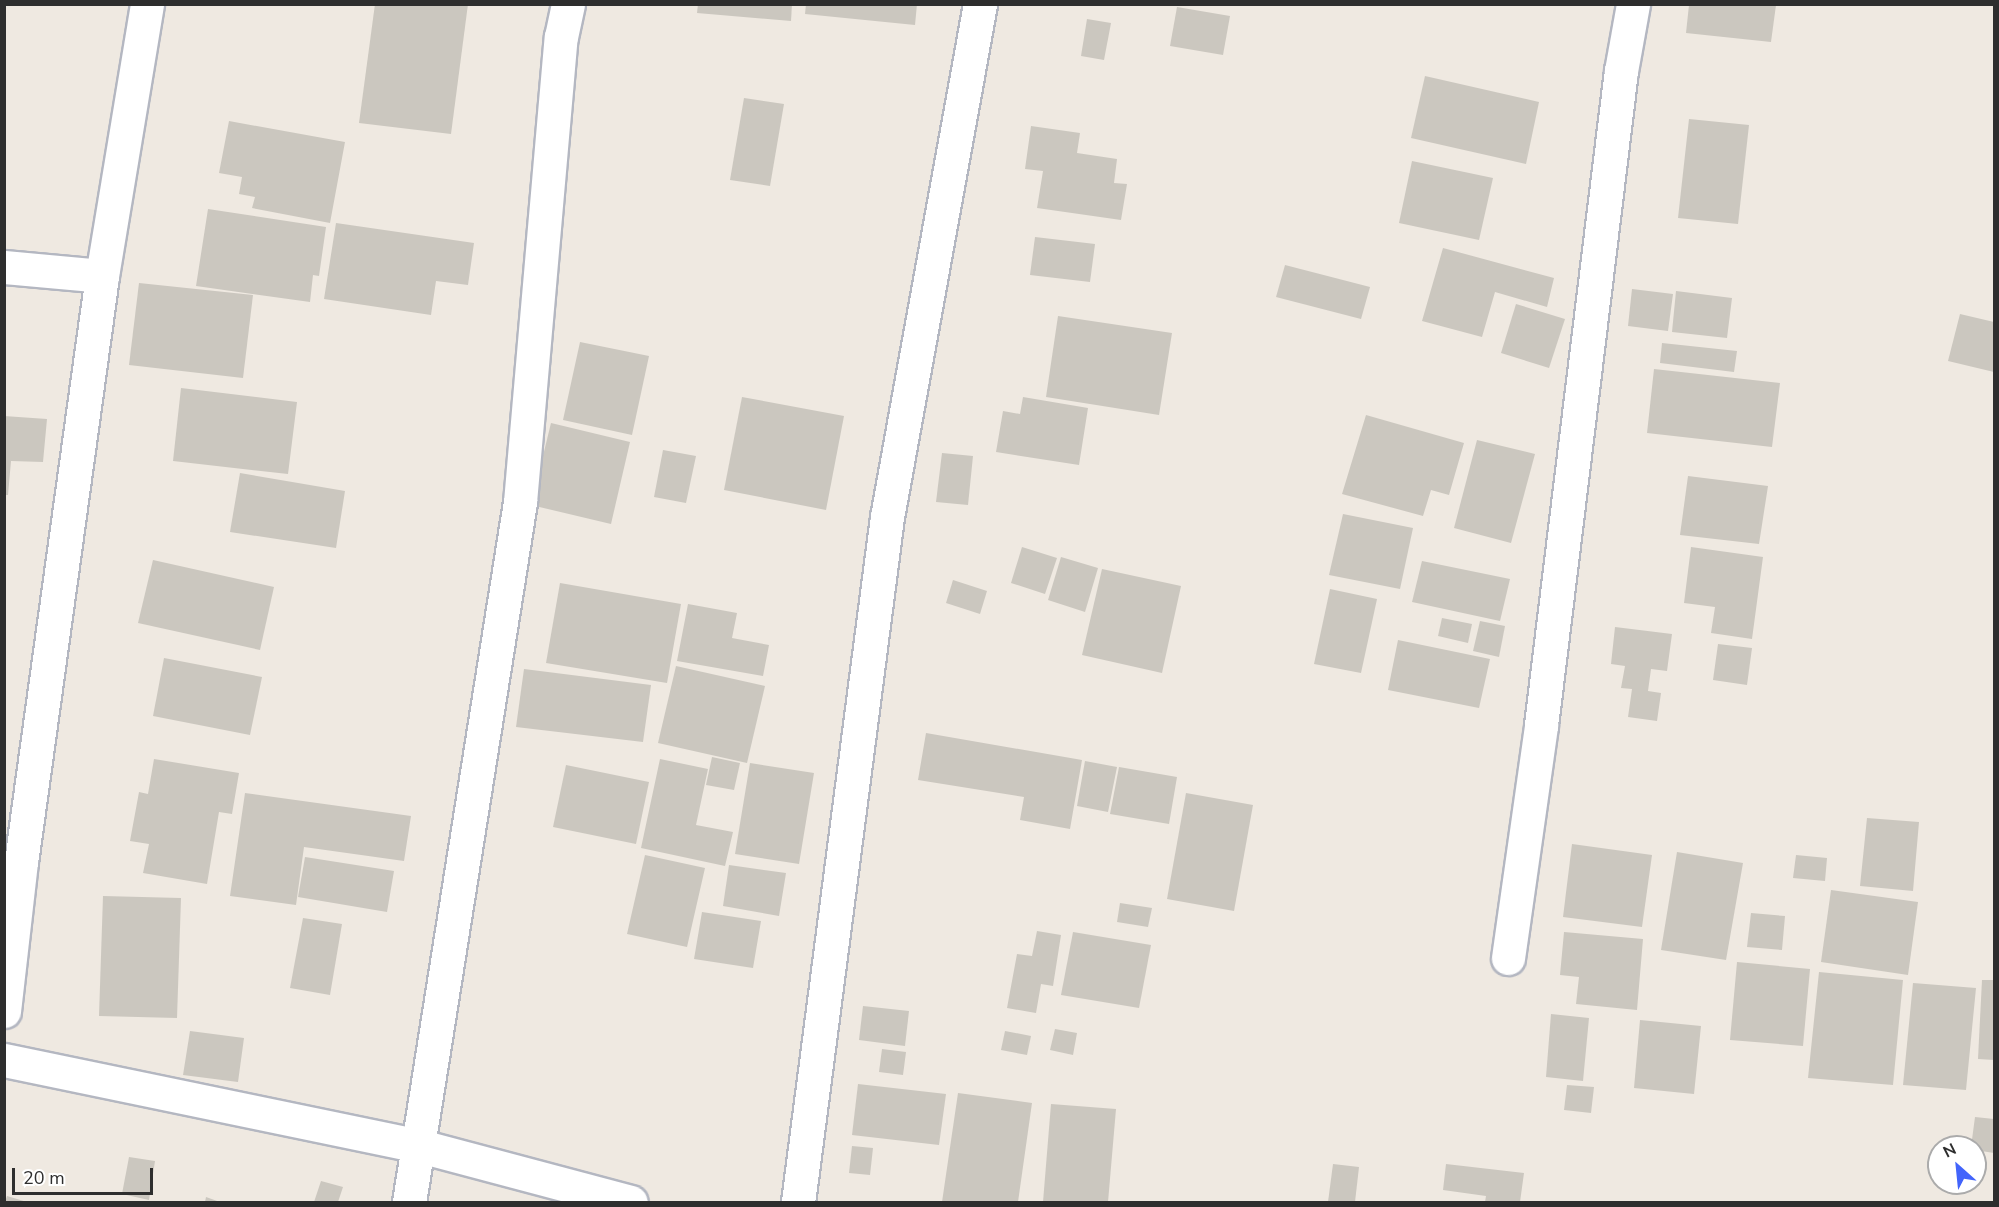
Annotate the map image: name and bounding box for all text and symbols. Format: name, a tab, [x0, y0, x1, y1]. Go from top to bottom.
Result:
north arrow	[1927, 1135, 1987, 1195]
text: N	[1939, 1138, 1960, 1163]
scale bar	[15, 1156, 156, 1194]
text: 20 m	[23, 1166, 65, 1190]

